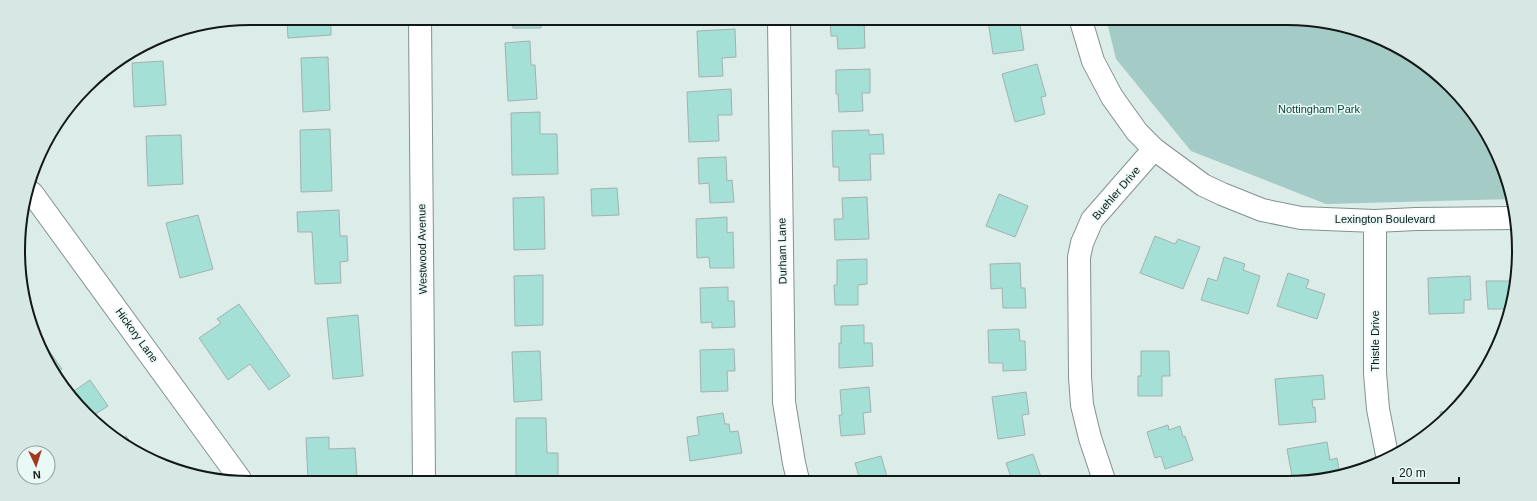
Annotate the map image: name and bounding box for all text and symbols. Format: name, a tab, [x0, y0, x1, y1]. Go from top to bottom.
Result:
park label: Nottingham Park	[1278, 103, 1360, 115]
street label: Buehler Drive	[1090, 164, 1142, 222]
street label: Westwood Avenue	[415, 204, 429, 294]
street label: Lexington Boulevard	[1335, 213, 1435, 225]
street label: Durham Lane	[775, 218, 789, 284]
street label: Hickory Lane	[113, 306, 161, 364]
street label: Thistle Drive	[1369, 310, 1381, 372]
north arrow	[16, 445, 56, 485]
scale bar	[1393, 459, 1459, 485]
text: 20 m	[1399, 466, 1426, 480]
text: N	[32, 469, 41, 481]

